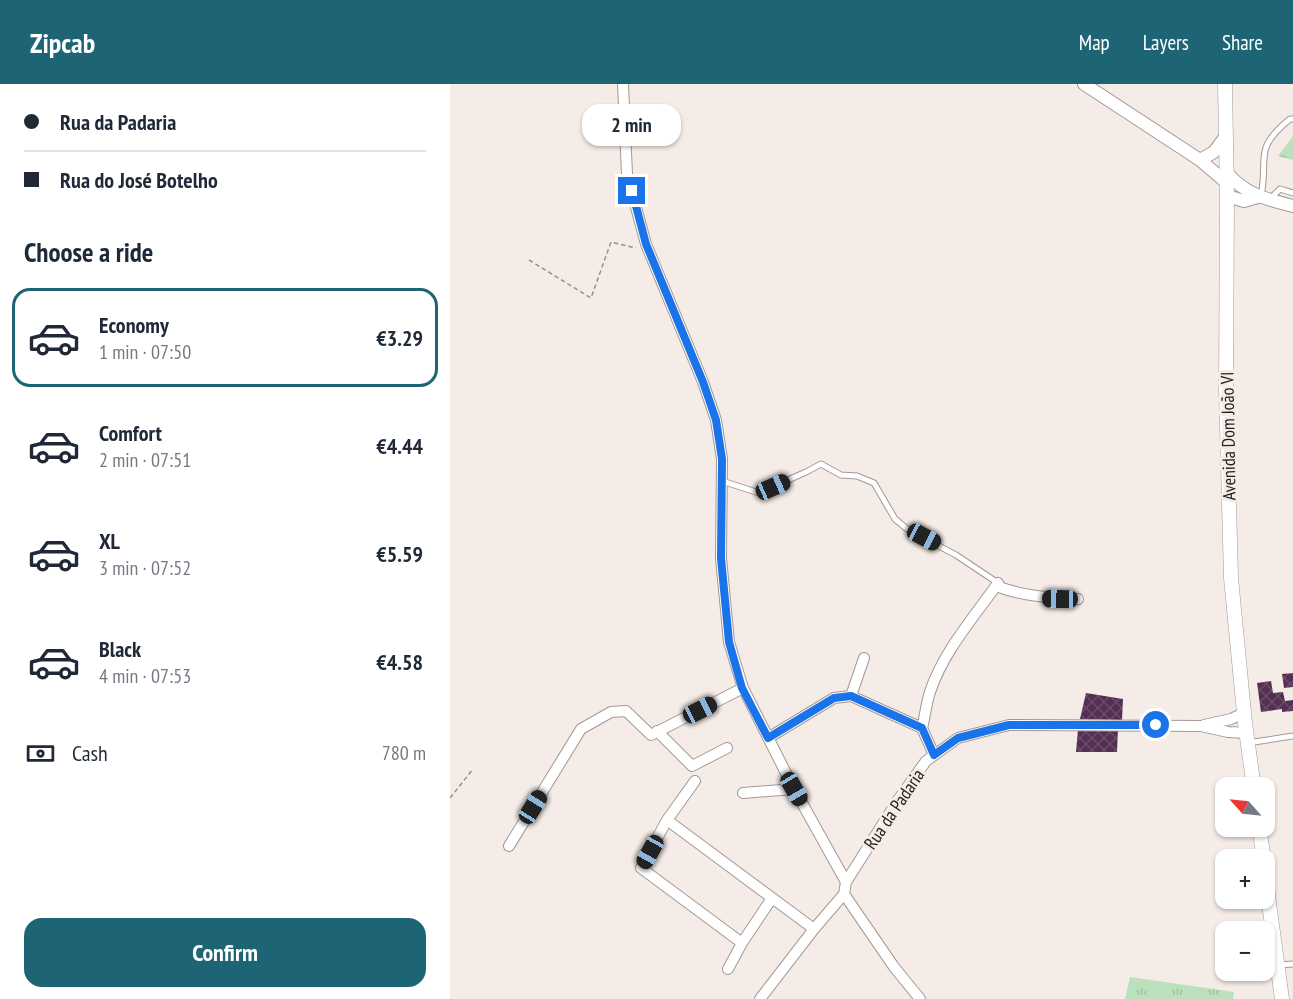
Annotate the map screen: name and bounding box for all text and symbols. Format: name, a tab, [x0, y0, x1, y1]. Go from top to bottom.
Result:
text: Zipcab	[30, 24, 95, 61]
text: Map	[1079, 29, 1110, 56]
text: Layers	[1143, 29, 1189, 56]
text: Share	[1222, 29, 1263, 56]
callout: 2 min	[582, 104, 681, 146]
text: Rua da Padaria	[60, 108, 176, 136]
text: 2 min	[611, 112, 652, 138]
text: Rua do José Botelho	[60, 166, 218, 194]
route end	[618, 177, 645, 204]
text: Choose a ride	[24, 235, 153, 269]
icon: car	[27, 311, 81, 365]
text: Economy	[99, 311, 169, 339]
text: €3.29	[376, 324, 423, 352]
text: 1 min · 07:50	[99, 339, 191, 365]
street label: Avenida Dom João VI	[1215, 371, 1241, 501]
icon: car	[27, 419, 81, 473]
text: Comfort	[99, 419, 162, 447]
text: €4.44	[376, 432, 423, 460]
text: 2 min · 07:51	[99, 447, 191, 473]
car	[753, 471, 793, 503]
car	[904, 521, 944, 553]
icon: car	[27, 527, 81, 581]
text: XL	[99, 527, 120, 555]
text: €5.59	[376, 540, 423, 568]
text: 3 min · 07:52	[99, 555, 191, 581]
car	[1042, 590, 1078, 608]
icon: car	[27, 635, 81, 689]
text: Black	[99, 635, 141, 663]
text: €4.58	[376, 648, 423, 676]
text: 4 min · 07:53	[99, 663, 191, 689]
car	[680, 694, 720, 726]
route start	[1142, 711, 1169, 738]
icon: cash	[24, 737, 57, 770]
text: Cash	[72, 739, 108, 767]
text: 780 m	[382, 740, 426, 766]
street label: Rua da Padaria	[859, 764, 929, 854]
car	[777, 769, 811, 809]
north arrow	[1215, 777, 1275, 837]
map controls	[1215, 777, 1275, 981]
car	[516, 787, 550, 827]
car	[633, 832, 667, 872]
button: +	[1215, 849, 1275, 909]
button: Confirm	[24, 918, 426, 987]
button: −	[1215, 921, 1275, 981]

